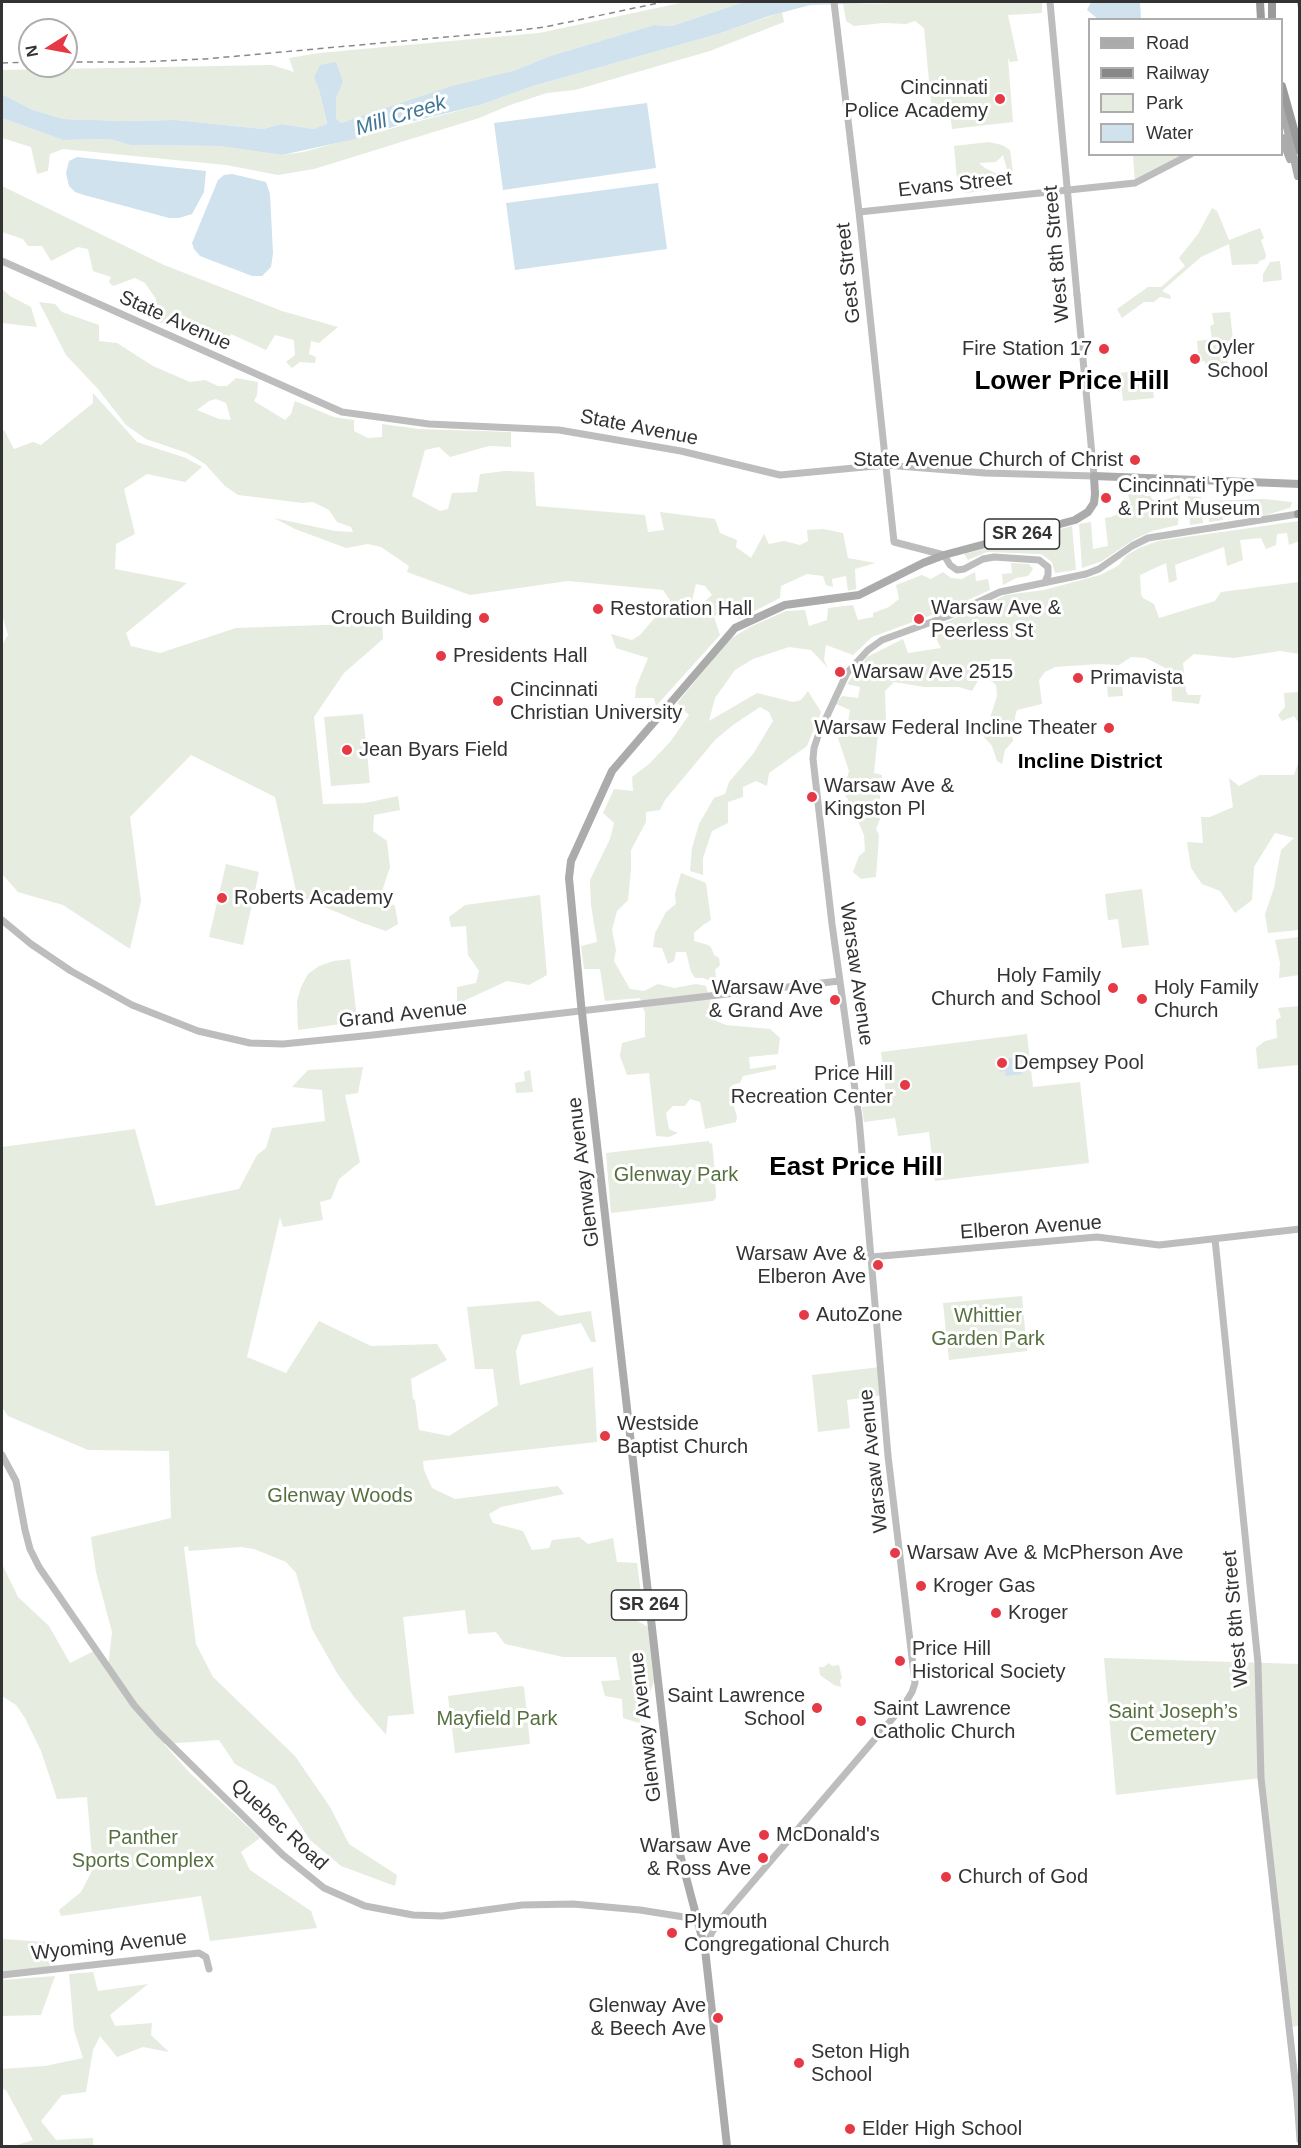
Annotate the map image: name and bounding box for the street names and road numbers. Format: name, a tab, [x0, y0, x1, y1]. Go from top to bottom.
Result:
street label: Evans Street	[897, 167, 1013, 203]
street label: West 8th Street	[1039, 184, 1075, 324]
street label: Gest Street	[832, 221, 866, 325]
street label: State Avenue	[115, 286, 235, 356]
street label: State Avenue	[578, 405, 700, 451]
road number: SR 264	[984, 519, 1060, 549]
street label: Warsaw Avenue	[834, 901, 878, 1047]
street label: Grand Avenue	[338, 996, 468, 1034]
street label: Glenway Avenue	[563, 1096, 605, 1248]
street label: Elberon Avenue	[959, 1211, 1103, 1245]
street label: Warsaw Avenue	[855, 1388, 893, 1534]
street label: West 8th Street	[1218, 1549, 1254, 1689]
road number: SR 264	[612, 1590, 686, 1620]
street label: Glenway Avenue	[625, 1651, 667, 1803]
street label: Quebec Road	[226, 1774, 332, 1876]
street label: Wyoming Avenue	[30, 1926, 188, 1966]

